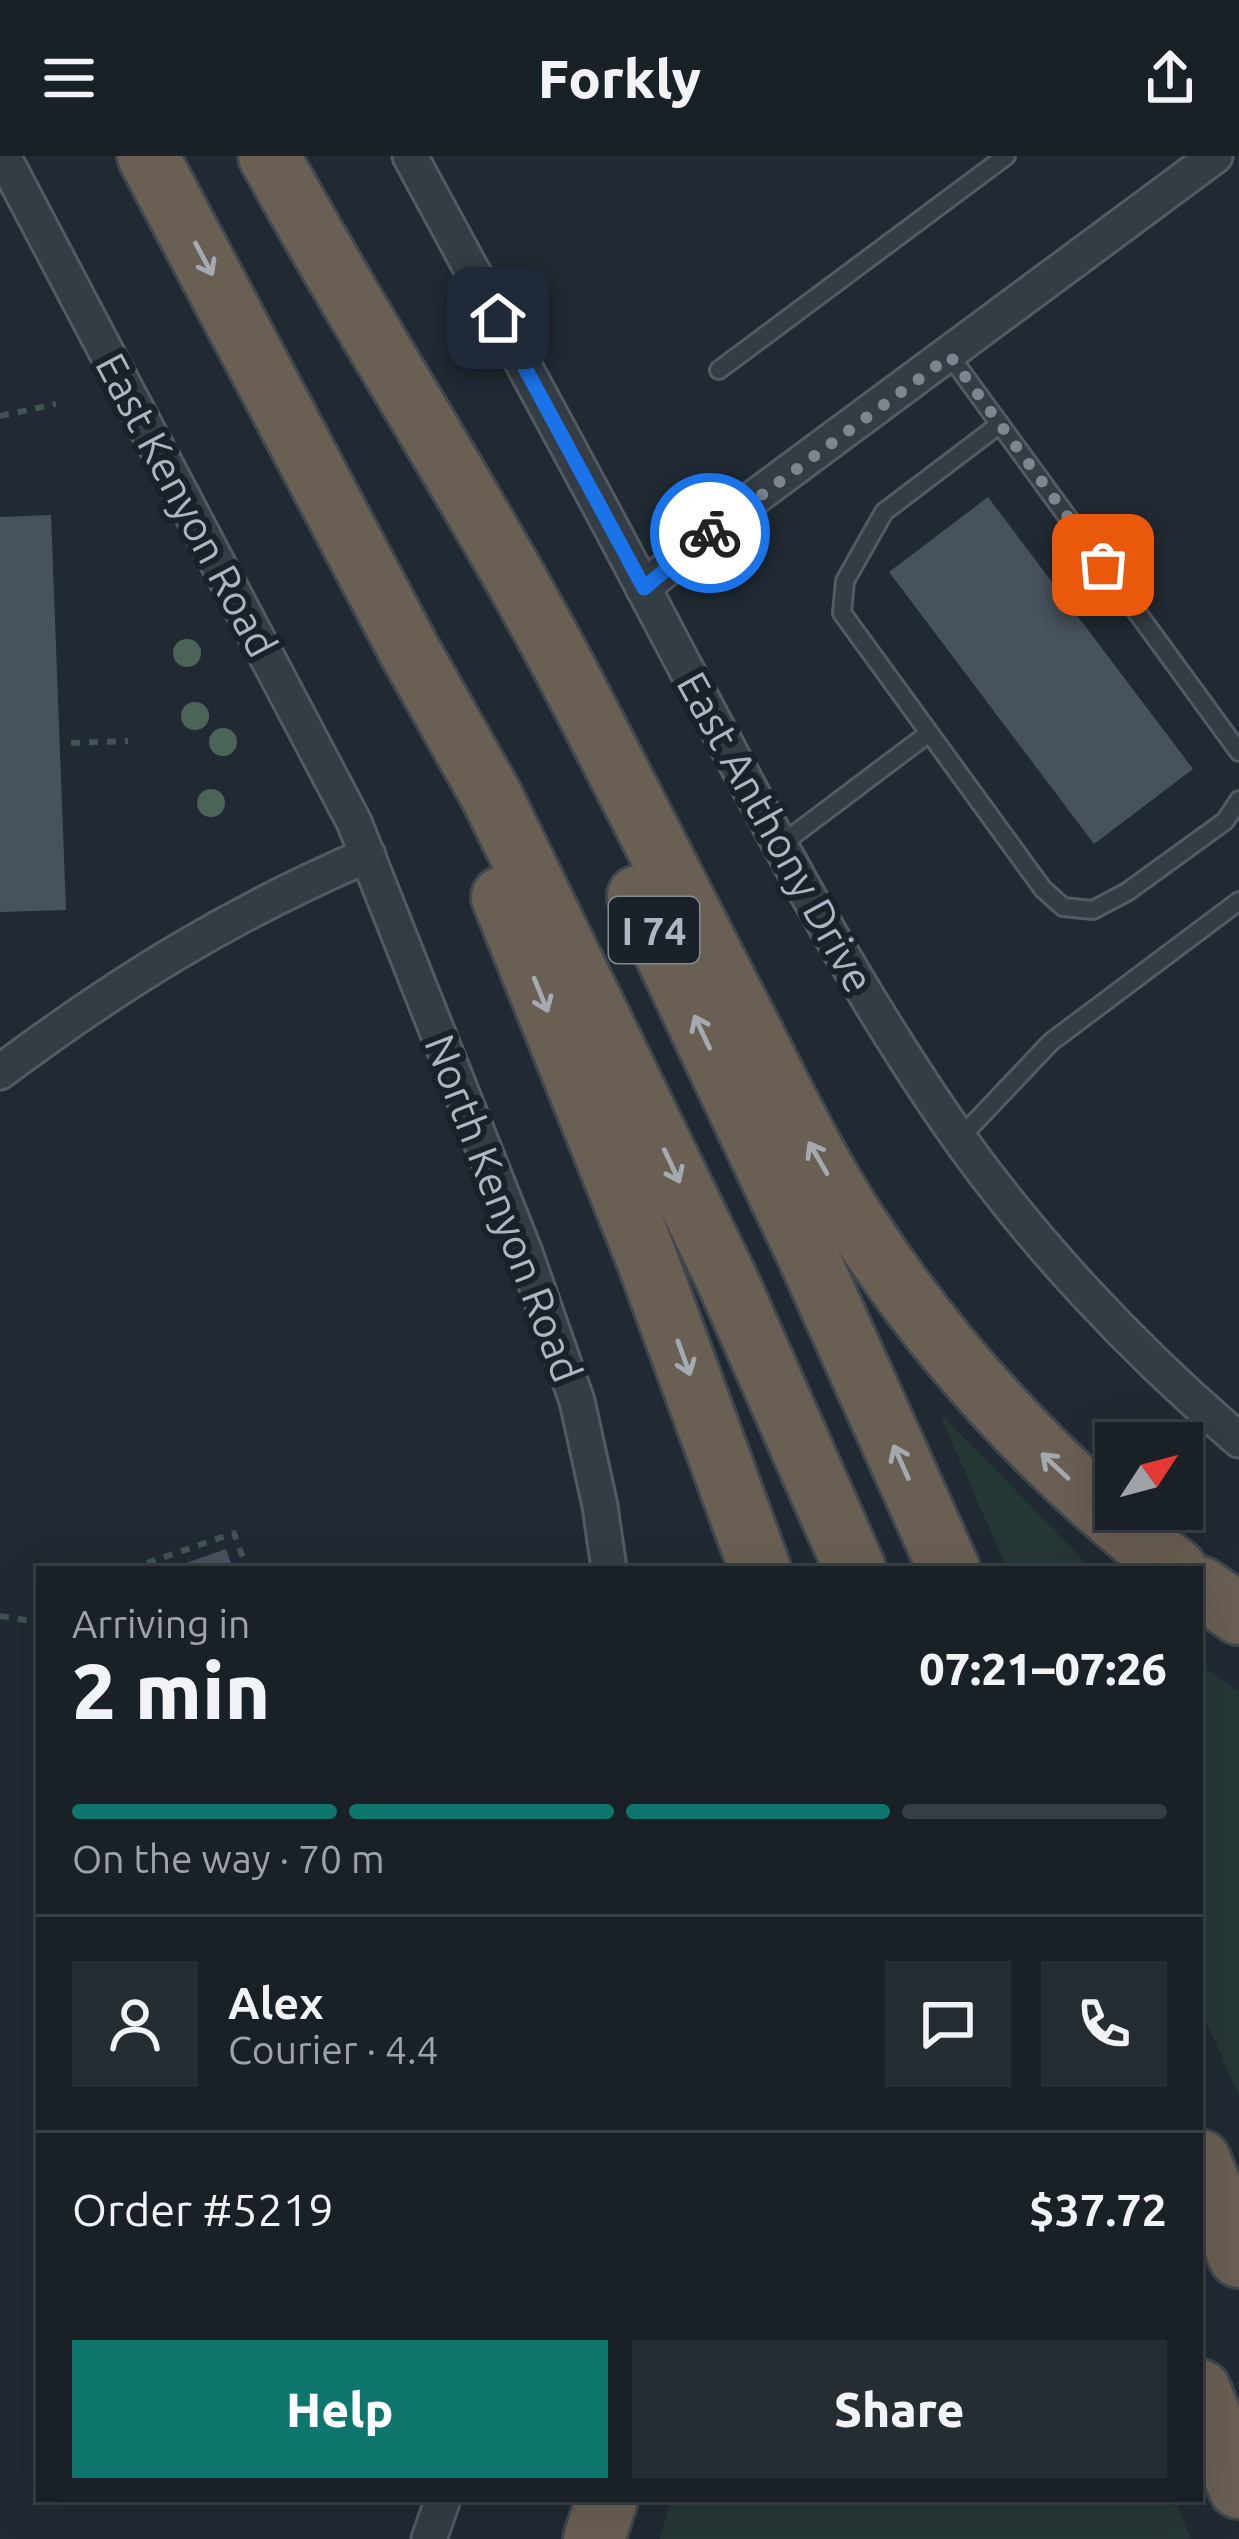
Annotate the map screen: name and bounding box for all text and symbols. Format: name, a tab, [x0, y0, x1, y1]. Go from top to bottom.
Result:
icon: menu	[36, 45, 102, 111]
icon: share	[1137, 45, 1203, 111]
text: Forkly	[538, 48, 701, 108]
one-way arrow	[193, 240, 216, 275]
pin	[447, 267, 549, 369]
icon: home	[465, 285, 531, 351]
street label: East Kenyon Road	[87, 345, 287, 665]
courier	[650, 473, 770, 593]
icon: bike	[677, 500, 743, 566]
pin	[1052, 514, 1154, 616]
icon: bag	[1070, 532, 1136, 598]
street label: East Anthony Drive	[669, 664, 883, 1000]
road number: I 74	[609, 897, 699, 963]
one-way arrow	[532, 975, 554, 1012]
one-way arrow	[690, 1015, 712, 1051]
street label: North Kenyon Road	[416, 1028, 592, 1388]
one-way arrow	[806, 1141, 830, 1176]
one-way arrow	[662, 1147, 684, 1183]
one-way arrow	[674, 1339, 696, 1376]
north arrow	[1095, 1422, 1203, 1530]
map controls	[1095, 1422, 1203, 1530]
one-way arrow	[889, 1445, 911, 1481]
one-way arrow	[1041, 1453, 1071, 1481]
text: Arriving in	[72, 1602, 250, 1645]
text: 07:21–07:26	[919, 1643, 1167, 1694]
text: 2 min	[72, 1646, 270, 1734]
text: On the way · 70 m	[72, 1837, 385, 1880]
button: person	[72, 1961, 198, 2087]
button: chat	[885, 1961, 1011, 2087]
button: phone	[1041, 1961, 1167, 2087]
text: Alex	[228, 1977, 324, 2028]
text: Courier · 4.4	[228, 2028, 439, 2071]
text: Order #5219	[72, 2184, 334, 2235]
text: $37.72	[1029, 2184, 1167, 2235]
button: Help	[72, 2340, 608, 2478]
button: Share	[632, 2340, 1167, 2478]

